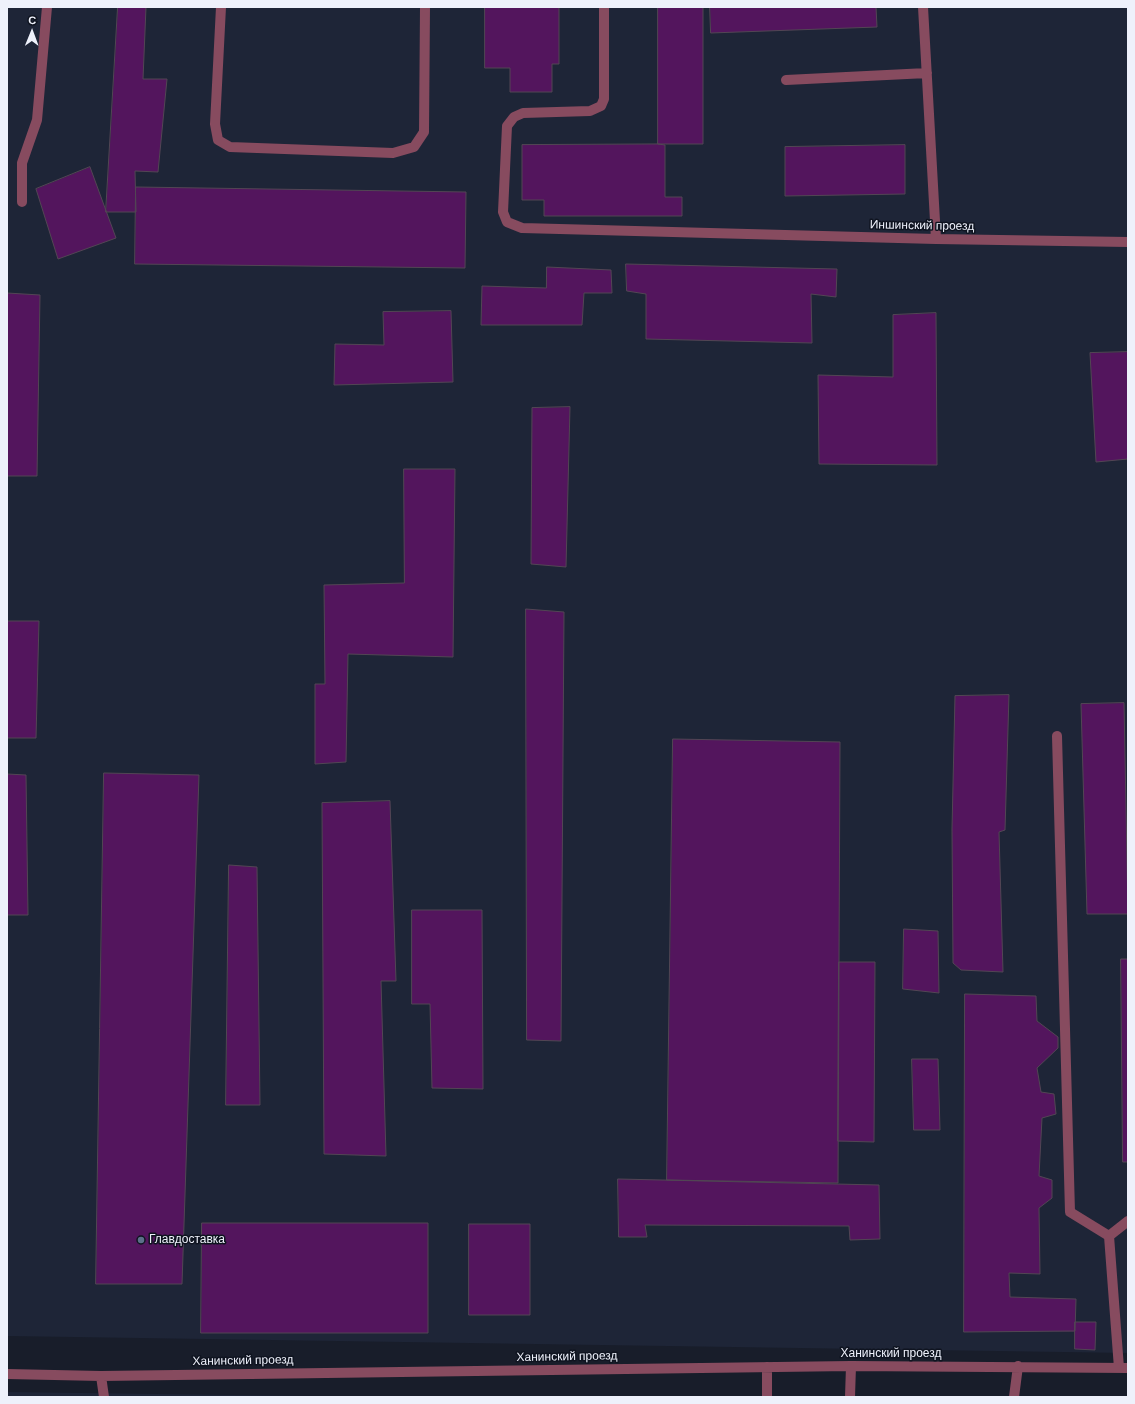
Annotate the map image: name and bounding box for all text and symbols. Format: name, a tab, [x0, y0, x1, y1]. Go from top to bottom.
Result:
north arrow	[12, 12, 52, 52]
text: С	[28, 13, 36, 27]
street label: Иншинский проезд	[870, 218, 974, 234]
place label: Главдоставка	[149, 1233, 225, 1247]
marker: Главдоставка	[136, 1235, 146, 1245]
street label: Ханинский проезд	[841, 1347, 941, 1361]
street label: Ханинский проезд	[516, 1349, 618, 1365]
street label: Ханинский проезд	[192, 1353, 294, 1369]

